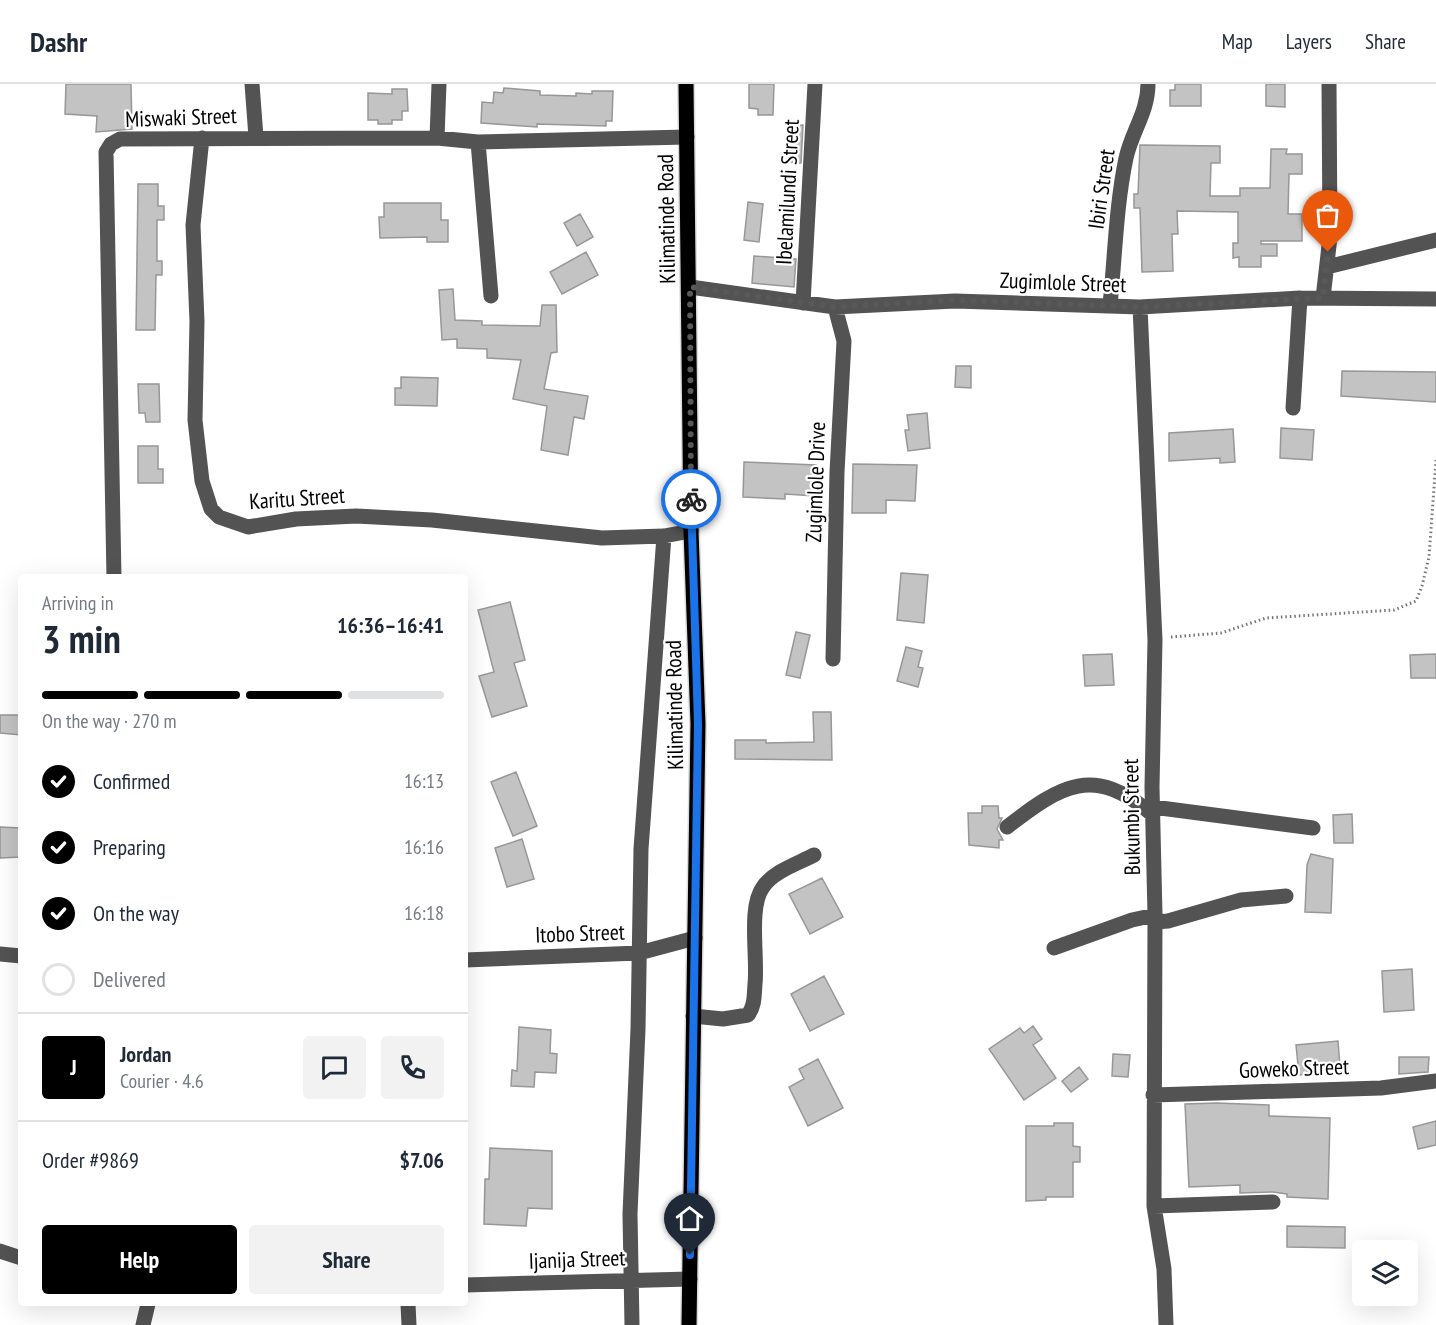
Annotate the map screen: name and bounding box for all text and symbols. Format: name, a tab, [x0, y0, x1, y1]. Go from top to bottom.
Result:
text: Dashr	[30, 23, 87, 60]
text: Map	[1222, 28, 1253, 55]
text: Layers	[1286, 28, 1332, 55]
text: Share	[1365, 28, 1406, 55]
street label: Miswaki Street	[125, 101, 237, 133]
street label: Ibelamilundi Street	[769, 119, 805, 265]
street label: Ibiri Street	[1082, 147, 1120, 231]
street label: Kilimatinde Road	[651, 154, 681, 284]
pin	[1302, 190, 1353, 252]
icon: bag	[1311, 199, 1344, 232]
street label: Zugimlole Street	[999, 266, 1127, 298]
street label: Zugimlole Drive	[799, 421, 831, 543]
courier	[661, 469, 721, 529]
street label: Karitu Street	[248, 481, 346, 515]
icon: bike	[675, 483, 708, 516]
text: Arriving in	[42, 590, 114, 616]
text: 16:36–16:41	[337, 611, 444, 639]
text: 3 min	[42, 613, 121, 664]
street label: Kilimatinde Road	[659, 640, 689, 770]
text: On the way · 270 m	[42, 708, 177, 734]
street label: Bukumbi Street	[1116, 758, 1146, 876]
icon: check	[42, 765, 75, 798]
text: Confirmed	[93, 767, 170, 795]
text: 16:13	[404, 768, 444, 794]
icon: check	[42, 831, 75, 864]
text: Preparing	[93, 833, 166, 861]
text: 16:16	[404, 834, 444, 860]
icon: check	[42, 897, 75, 930]
text: On the way	[93, 899, 179, 927]
text: 16:18	[404, 900, 444, 926]
street label: Itobo Street	[535, 917, 625, 949]
text: Delivered	[93, 965, 166, 993]
button: chat	[303, 1036, 366, 1099]
button: phone	[381, 1036, 444, 1099]
text: Jordan	[120, 1040, 171, 1068]
street label: Goweko Street	[1239, 1052, 1349, 1084]
text: J	[70, 1053, 77, 1081]
text: Courier · 4.6	[120, 1068, 204, 1094]
text: Order #9869	[42, 1146, 139, 1174]
text: $7.06	[399, 1146, 444, 1174]
pin	[664, 1193, 715, 1255]
icon: home	[673, 1202, 706, 1235]
button: Help	[42, 1225, 237, 1294]
button: Share	[249, 1225, 444, 1294]
map controls	[1352, 1240, 1418, 1306]
button: layers	[1352, 1240, 1418, 1306]
street label: Ijanija Street	[528, 1243, 626, 1275]

